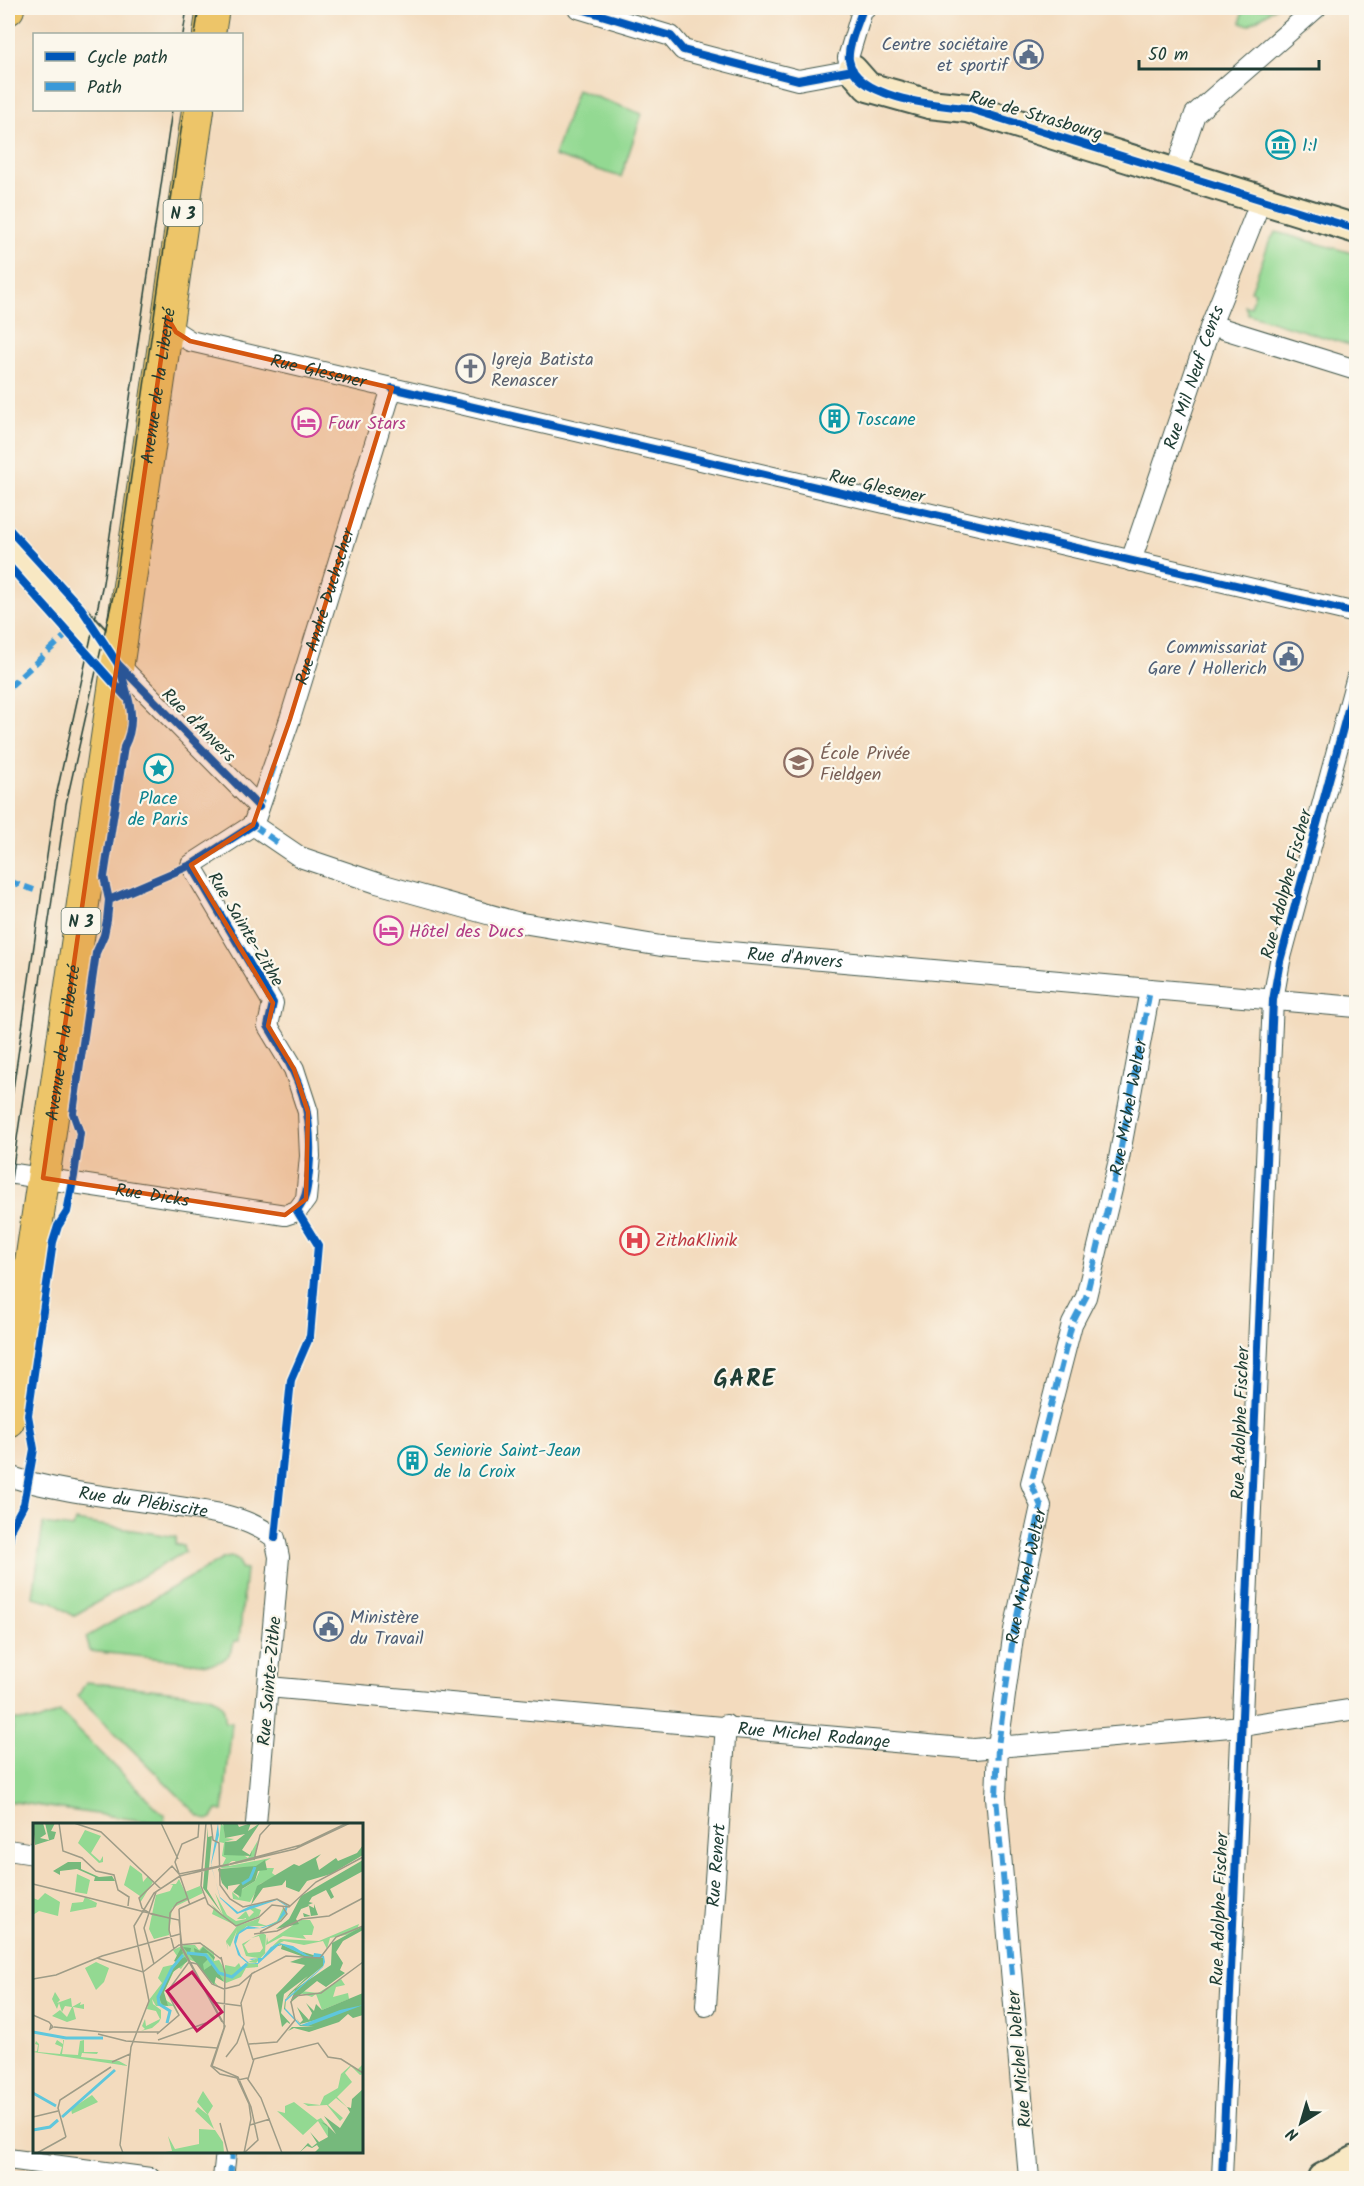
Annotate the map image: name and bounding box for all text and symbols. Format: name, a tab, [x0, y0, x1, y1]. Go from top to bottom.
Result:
place label: Centre sociétaire et sportif	[882, 31, 1010, 81]
legend	[33, 33, 243, 111]
scale bar	[1139, 33, 1319, 71]
public building icon: Centre sociétaire et sportif	[1013, 38, 1045, 70]
text: 50 m	[1148, 41, 1188, 70]
text: Cycle path	[87, 44, 168, 73]
text: Path	[87, 74, 122, 103]
street label: Rue de Strasbourg	[965, 83, 1106, 149]
museum icon: 1:1	[1265, 129, 1297, 161]
place label: 1:1	[1302, 132, 1318, 161]
road number: N 3	[164, 200, 202, 226]
street label: Rue Mil Neuf Cents	[1157, 301, 1233, 454]
street label: Avenue de la Liberté	[134, 305, 185, 466]
place label: Igreja Batista Renascer	[491, 346, 594, 396]
street label: Rue Glesener	[267, 347, 370, 398]
church icon: Igreja Batista Renascer	[454, 353, 486, 385]
building icon: Toscane	[819, 403, 851, 435]
place label: Toscane	[856, 406, 916, 435]
hotel icon: Four Stars	[291, 407, 323, 439]
place label: Four Stars	[328, 410, 406, 439]
street label: Rue Glesener	[826, 462, 928, 513]
street label: Rue André Duchscher	[288, 524, 364, 689]
place label: Commissariat Gare / Hollerich	[1148, 634, 1268, 684]
public building icon: Commissariat Gare / Hollerich	[1272, 641, 1304, 673]
street label: Rue d'Anvers	[154, 682, 242, 770]
place label: École Privée Fieldgen	[820, 740, 910, 790]
school or university icon: École Privée Fieldgen	[783, 747, 815, 779]
place icon: Place de Paris	[142, 753, 174, 785]
place label: Place de Paris	[128, 785, 189, 835]
street label: Rue Adolphe Fischer	[1254, 805, 1322, 962]
street label: Rue Sainte-Zithe	[199, 867, 291, 993]
road number: N 3	[62, 908, 100, 934]
hotel icon: Hôtel des Ducs	[372, 915, 404, 947]
place label: Hôtel des Ducs	[409, 918, 524, 947]
street label: Rue d'Anvers	[746, 941, 844, 978]
street label: Avenue de la Liberté	[39, 962, 90, 1123]
street label: Rue Michel Welter	[1103, 1036, 1157, 1179]
street label: Rue Dicks	[113, 1176, 191, 1216]
hospital icon: ZithaKlinik	[618, 1224, 650, 1256]
place label: ZithaKlinik	[655, 1227, 738, 1256]
street label: Rue Adolphe Fischer	[1224, 1345, 1259, 1500]
district label: GARE	[713, 1360, 777, 1399]
place label: Seniorie Saint-Jean de la Croix	[434, 1437, 581, 1487]
building icon: Seniorie Saint-Jean de la Croix	[397, 1444, 429, 1476]
street label: Rue du Plébiscite	[76, 1479, 210, 1527]
street label: Rue Michel Welter	[999, 1505, 1056, 1646]
place label: Ministère du Travail	[350, 1604, 424, 1654]
public building icon: Ministère du Travail	[313, 1611, 345, 1643]
street label: Rue Sainte-Zithe	[250, 1615, 291, 1747]
street label: Rue Michel Rodange	[736, 1715, 891, 1758]
street label: Rue Renert	[700, 1822, 735, 1908]
inset map	[33, 1823, 363, 2153]
street label: Rue Adolphe Fischer	[1203, 1831, 1238, 1986]
street label: Rue Michel Welter	[1000, 1988, 1041, 2129]
north arrow	[1271, 2093, 1331, 2153]
text: N	[1281, 2121, 1304, 2147]

